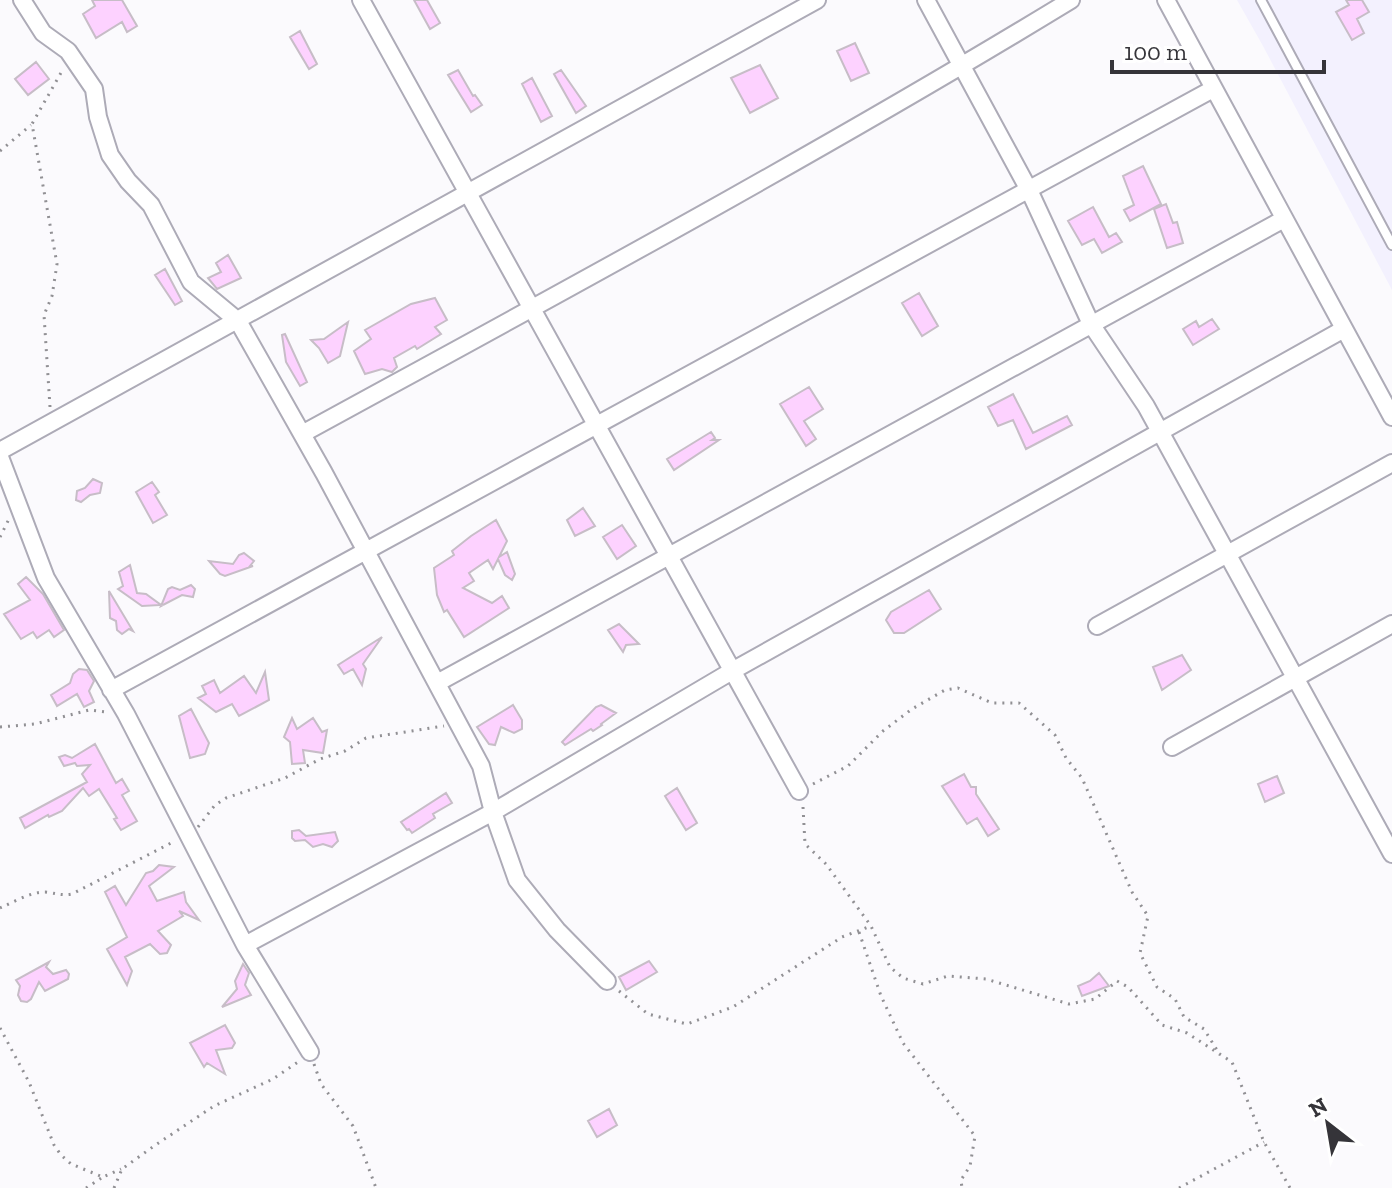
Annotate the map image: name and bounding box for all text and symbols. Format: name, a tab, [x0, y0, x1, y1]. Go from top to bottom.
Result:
scale bar	[1112, 24, 1324, 74]
text: 100 m	[1124, 37, 1187, 66]
north arrow	[1288, 1084, 1368, 1164]
text: N	[1304, 1091, 1332, 1123]

